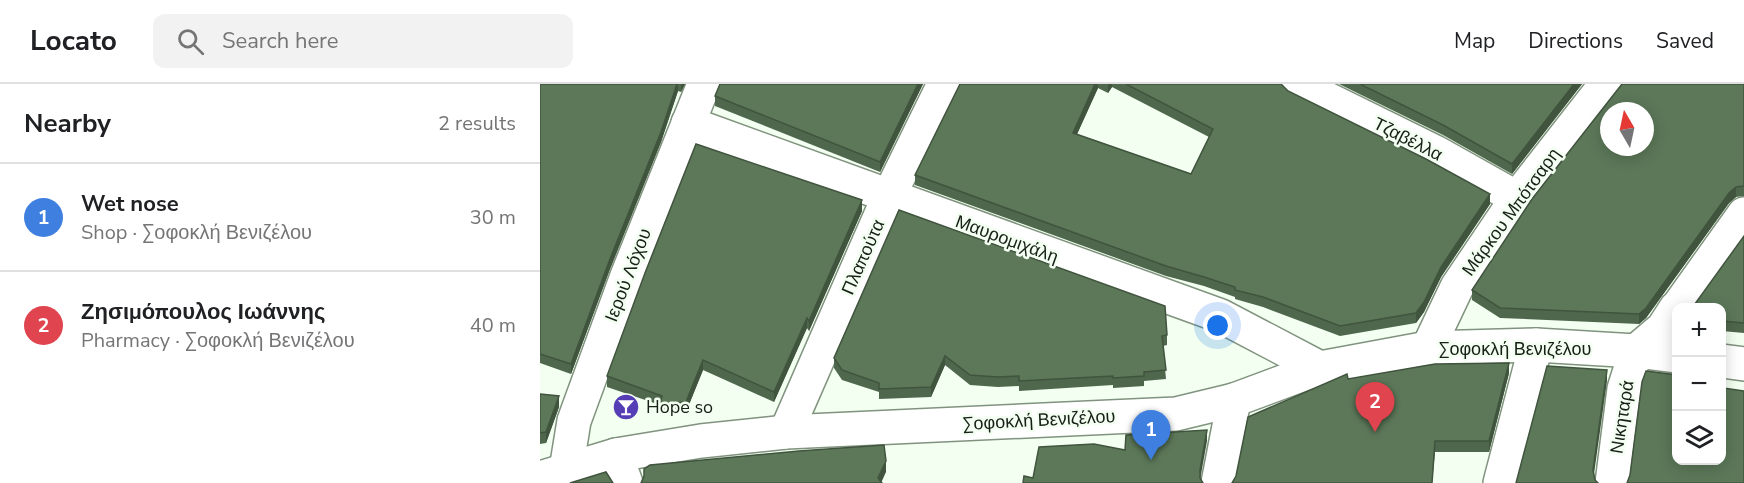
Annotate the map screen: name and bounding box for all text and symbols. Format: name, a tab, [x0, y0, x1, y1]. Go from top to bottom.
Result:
search box	[153, 14, 573, 68]
text: Locato	[30, 22, 117, 60]
icon: search	[174, 25, 207, 58]
text: Search here	[222, 26, 339, 56]
text: Map	[1454, 27, 1495, 55]
text: Directions	[1528, 27, 1623, 55]
text: Saved	[1656, 27, 1714, 55]
north arrow	[1600, 102, 1654, 156]
text: Nearby	[24, 106, 111, 141]
text: 2 results	[438, 110, 516, 137]
street label: Τζαβέλλα	[1369, 111, 1447, 167]
street label: Μάρκου Μπότσαρη	[1456, 143, 1566, 281]
text: Wet nose	[81, 189, 179, 219]
text: 1	[38, 204, 50, 231]
text: 30 m	[470, 204, 516, 231]
street label: Μαυρομιχάλη	[952, 209, 1062, 269]
street label: Πλαπούτα	[836, 216, 890, 298]
text: Shop · Σοφοκλή Βενιζέλου	[81, 219, 312, 246]
street label: Ιερού Λόχου	[599, 225, 657, 325]
text: Ζησιμόπουλος Ιωάννης	[81, 297, 325, 327]
map controls	[1672, 303, 1726, 465]
button: +	[1672, 303, 1726, 357]
your location	[1203, 311, 1232, 340]
text: 2	[38, 312, 50, 339]
text: 40 m	[470, 312, 516, 339]
text: Pharmacy · Σοφοκλή Βενιζέλου	[81, 327, 355, 354]
street label: Σοφοκλή Βενιζέλου	[1439, 337, 1591, 361]
button: −	[1672, 357, 1726, 411]
street label: Νικηταρά	[1604, 379, 1640, 455]
pin: 2	[1356, 382, 1394, 432]
bar icon: Hope so	[611, 392, 641, 422]
place label: Hope so	[646, 395, 713, 419]
street label: Σοφοκλή Βενιζέλου	[962, 404, 1116, 436]
pin: 1	[1132, 410, 1170, 460]
button: layers	[1672, 411, 1726, 465]

